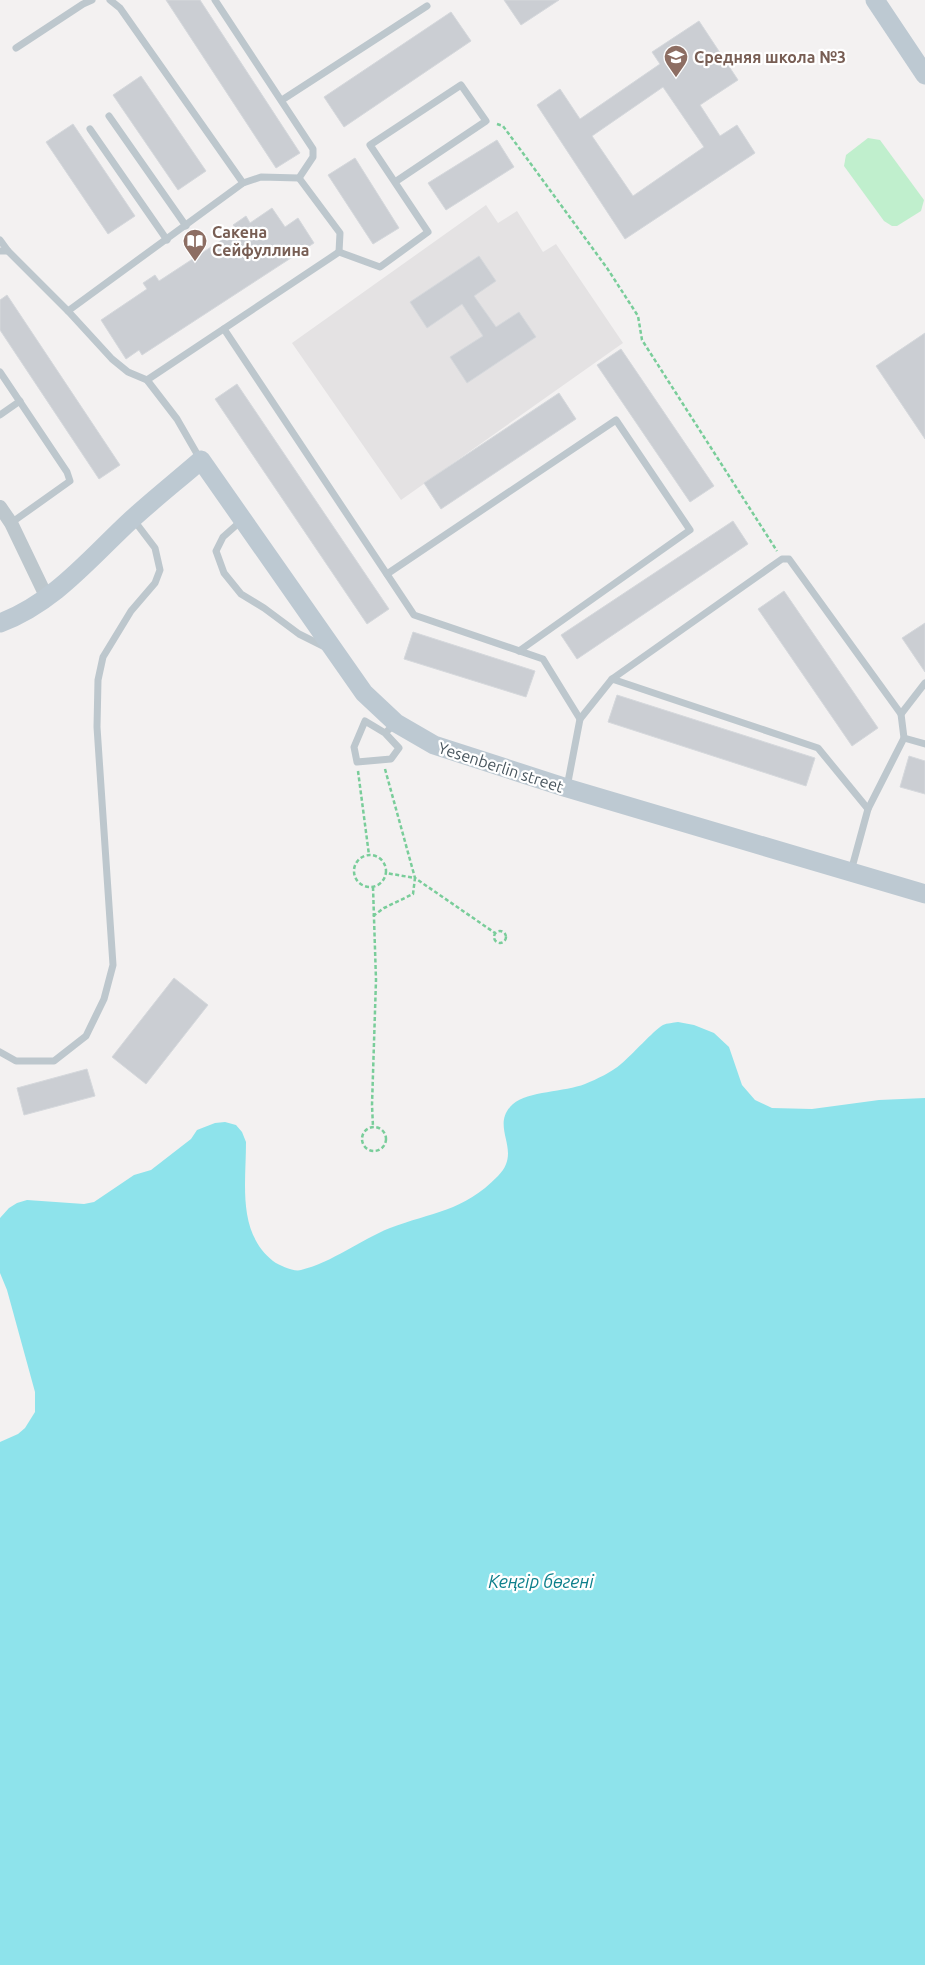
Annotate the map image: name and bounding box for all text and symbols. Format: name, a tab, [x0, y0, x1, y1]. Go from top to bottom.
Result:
school or university icon: Средняя школа №3	[663, 44, 689, 78]
place label: Средняя школа №3	[694, 48, 846, 66]
place label: Сакена Сейфуллина	[212, 223, 310, 259]
library icon: Сакена Сейфуллина	[182, 228, 208, 262]
street label: Yesenberlin street	[436, 738, 567, 796]
water label: Кеңгір бөгені	[488, 1571, 594, 1591]

